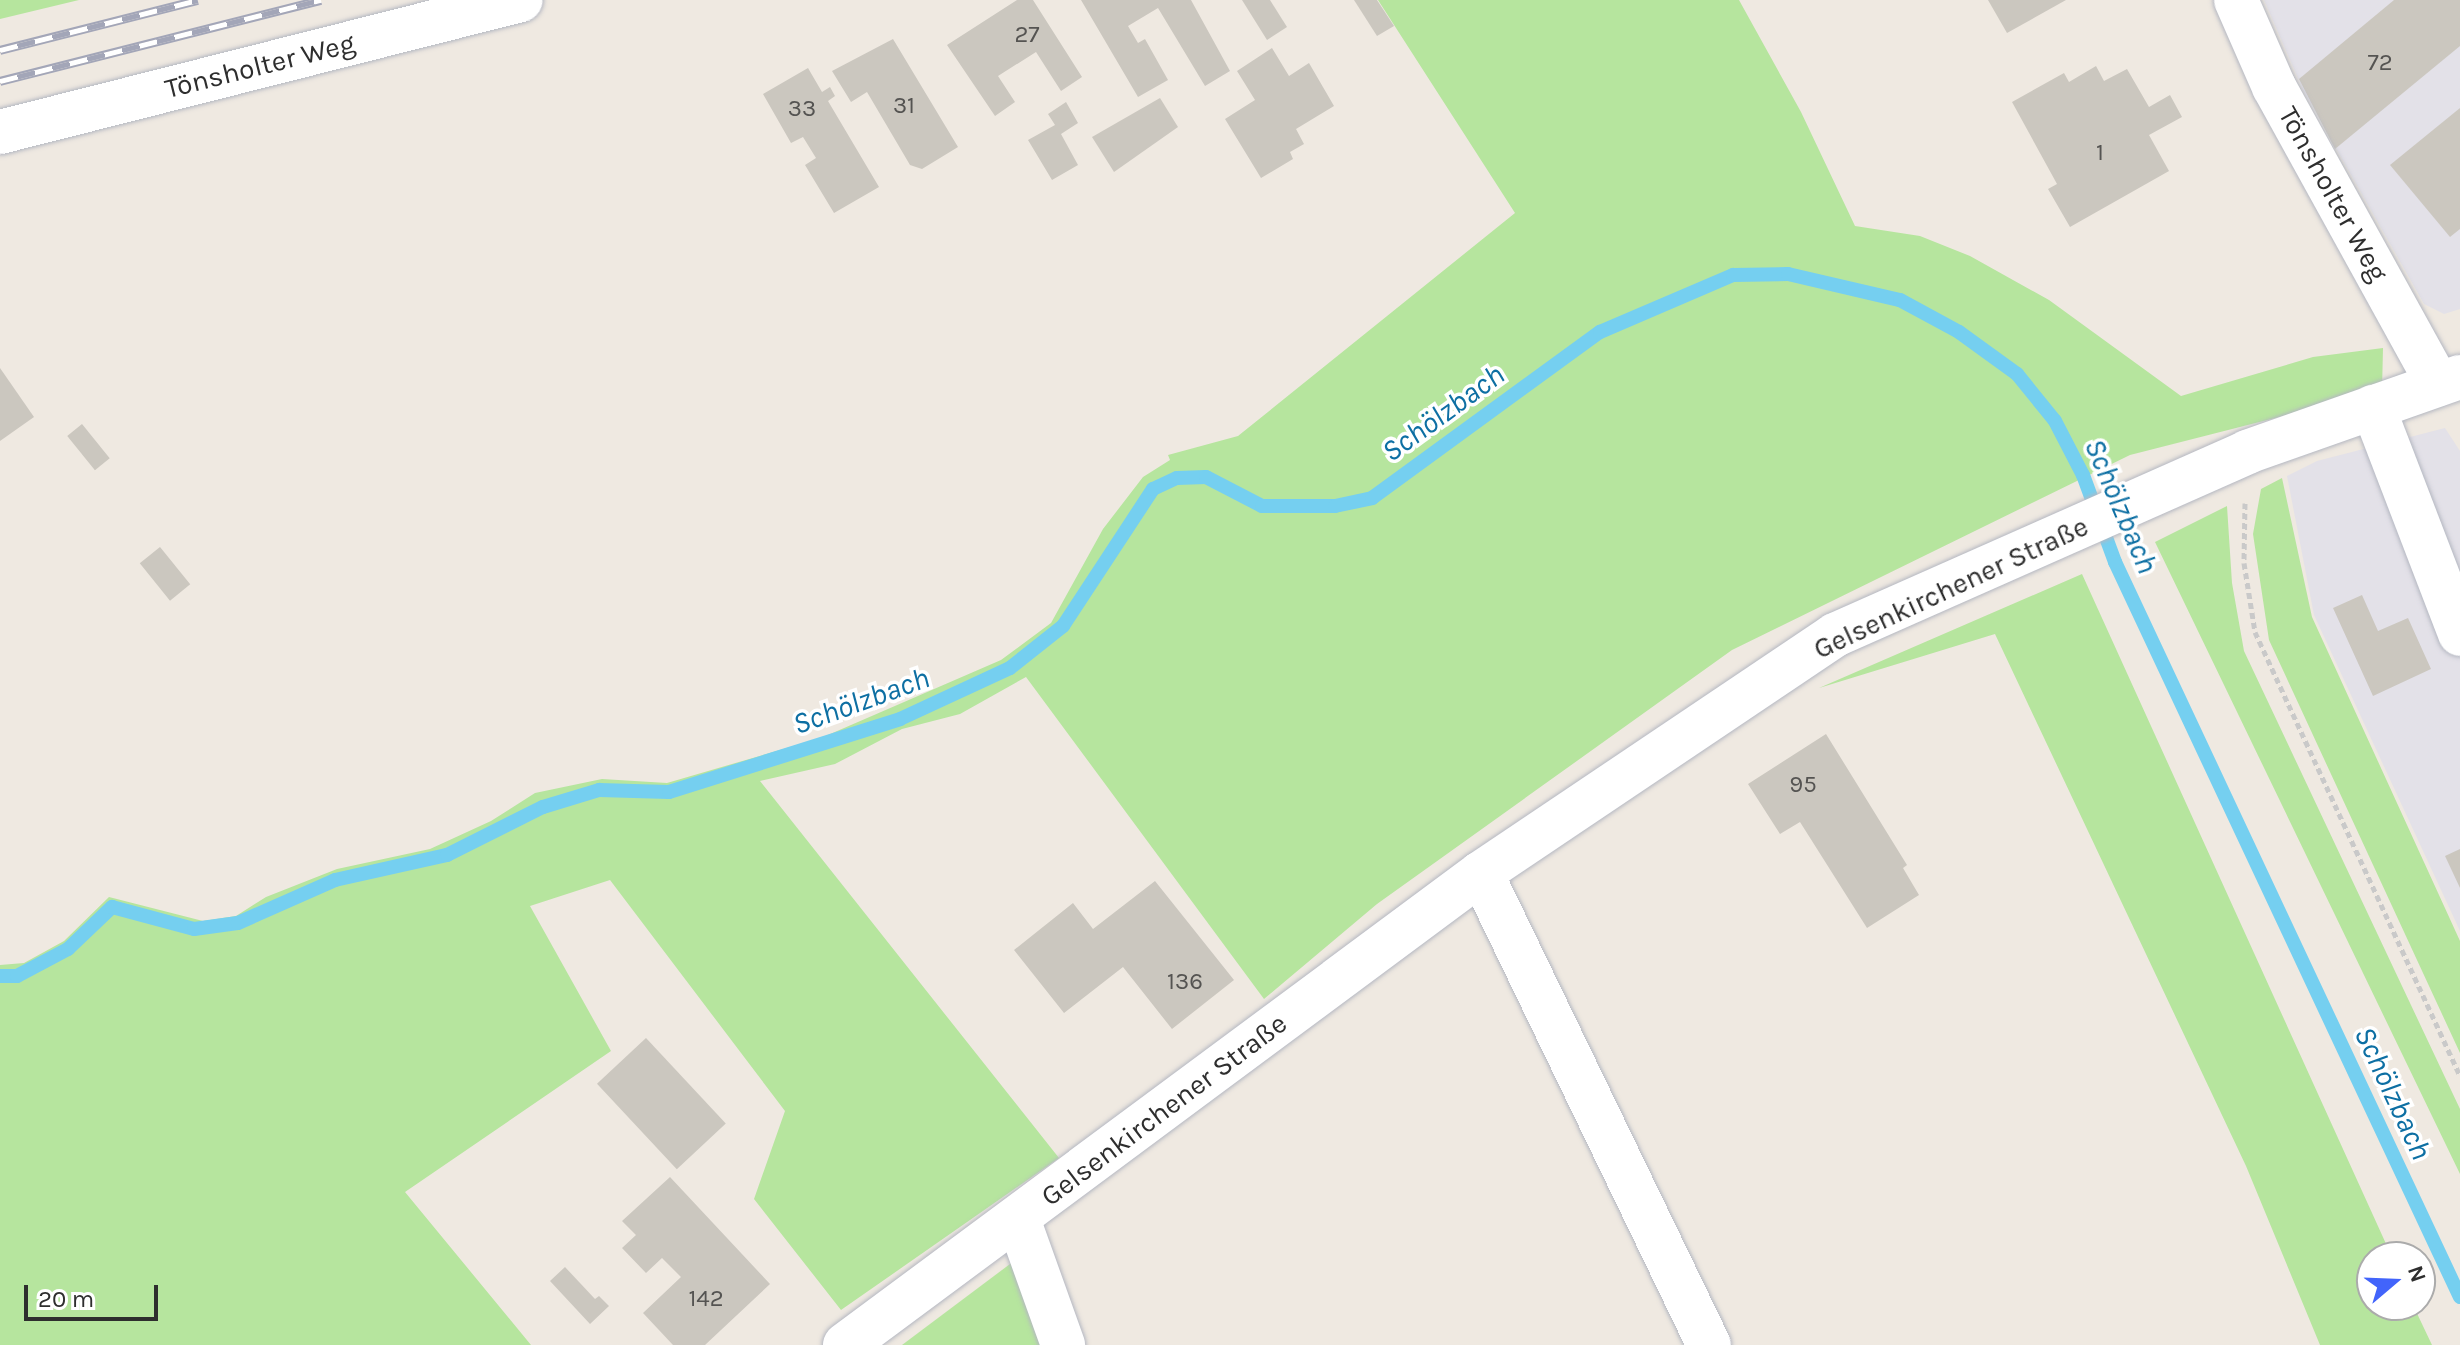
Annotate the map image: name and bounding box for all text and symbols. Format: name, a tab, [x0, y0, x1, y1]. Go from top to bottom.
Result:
house number: 27	[1014, 21, 1040, 49]
street label: Tönsholter Weg	[161, 26, 359, 106]
house number: 72	[2367, 49, 2393, 77]
house number: 31	[893, 92, 915, 120]
house number: 33	[788, 95, 816, 123]
street label: Tönsholter Weg	[2271, 101, 2395, 287]
house number: 1	[2096, 139, 2104, 167]
water label: Schölzbach	[1375, 356, 1511, 470]
water label: Schölzbach	[2077, 433, 2165, 579]
street label: Gelsenkirchener Straße	[1808, 510, 2094, 666]
water label: Schölzbach	[788, 660, 934, 742]
house number: 95	[1789, 771, 1817, 799]
house number: 136	[1167, 968, 1203, 996]
street label: Gelsenkirchener Straße	[1035, 1007, 1293, 1213]
water label: Schölzbach	[2347, 1021, 2439, 1165]
north arrow	[2356, 1241, 2436, 1321]
text: N	[2402, 1262, 2432, 1286]
scale bar	[28, 1269, 162, 1319]
text: 20 m	[38, 1285, 94, 1313]
house number: 142	[688, 1285, 724, 1313]

